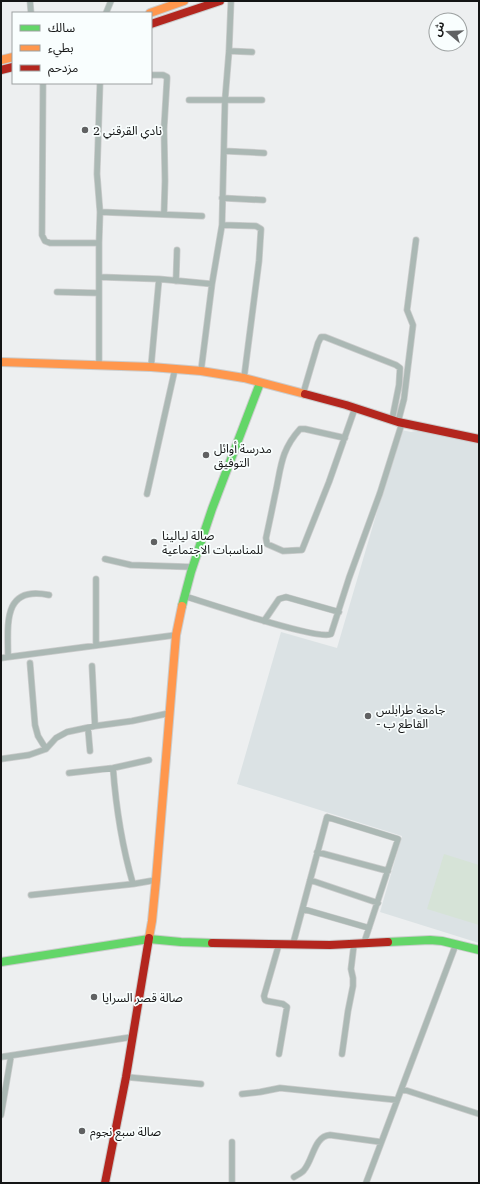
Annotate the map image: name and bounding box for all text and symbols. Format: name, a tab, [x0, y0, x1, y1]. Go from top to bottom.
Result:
legend	[12, 12, 152, 84]
north arrow	[428, 12, 468, 52]
text: ش	[429, 19, 448, 38]
text: سالك	[48, 20, 75, 35]
text: بطيء	[48, 40, 74, 58]
text: مزدحم	[48, 60, 78, 77]
place label: نادي القرقني 2	[93, 123, 162, 140]
marker: نادي القرقني 2	[80, 125, 90, 135]
place label: مدرسة أوائل التوفيق	[214, 441, 272, 471]
marker: مدرسة أوائل التوفيق	[201, 450, 211, 460]
place label: صالة ليالينا للمناسبات الاجتماعية	[162, 528, 263, 557]
marker: صالة ليالينا للمناسبات الاجتماعية	[149, 537, 159, 547]
place label: جامعة طرابلس - القاطع ب	[376, 702, 445, 733]
marker: جامعة طرابلس - القاطع ب	[363, 711, 373, 721]
place label: صالة قصر السرايا	[102, 990, 183, 1005]
marker: صالة قصر السرايا	[89, 992, 99, 1002]
place label: صالة سبع نجوم	[90, 1124, 161, 1141]
marker: صالة سبع نجوم	[77, 1126, 87, 1136]

